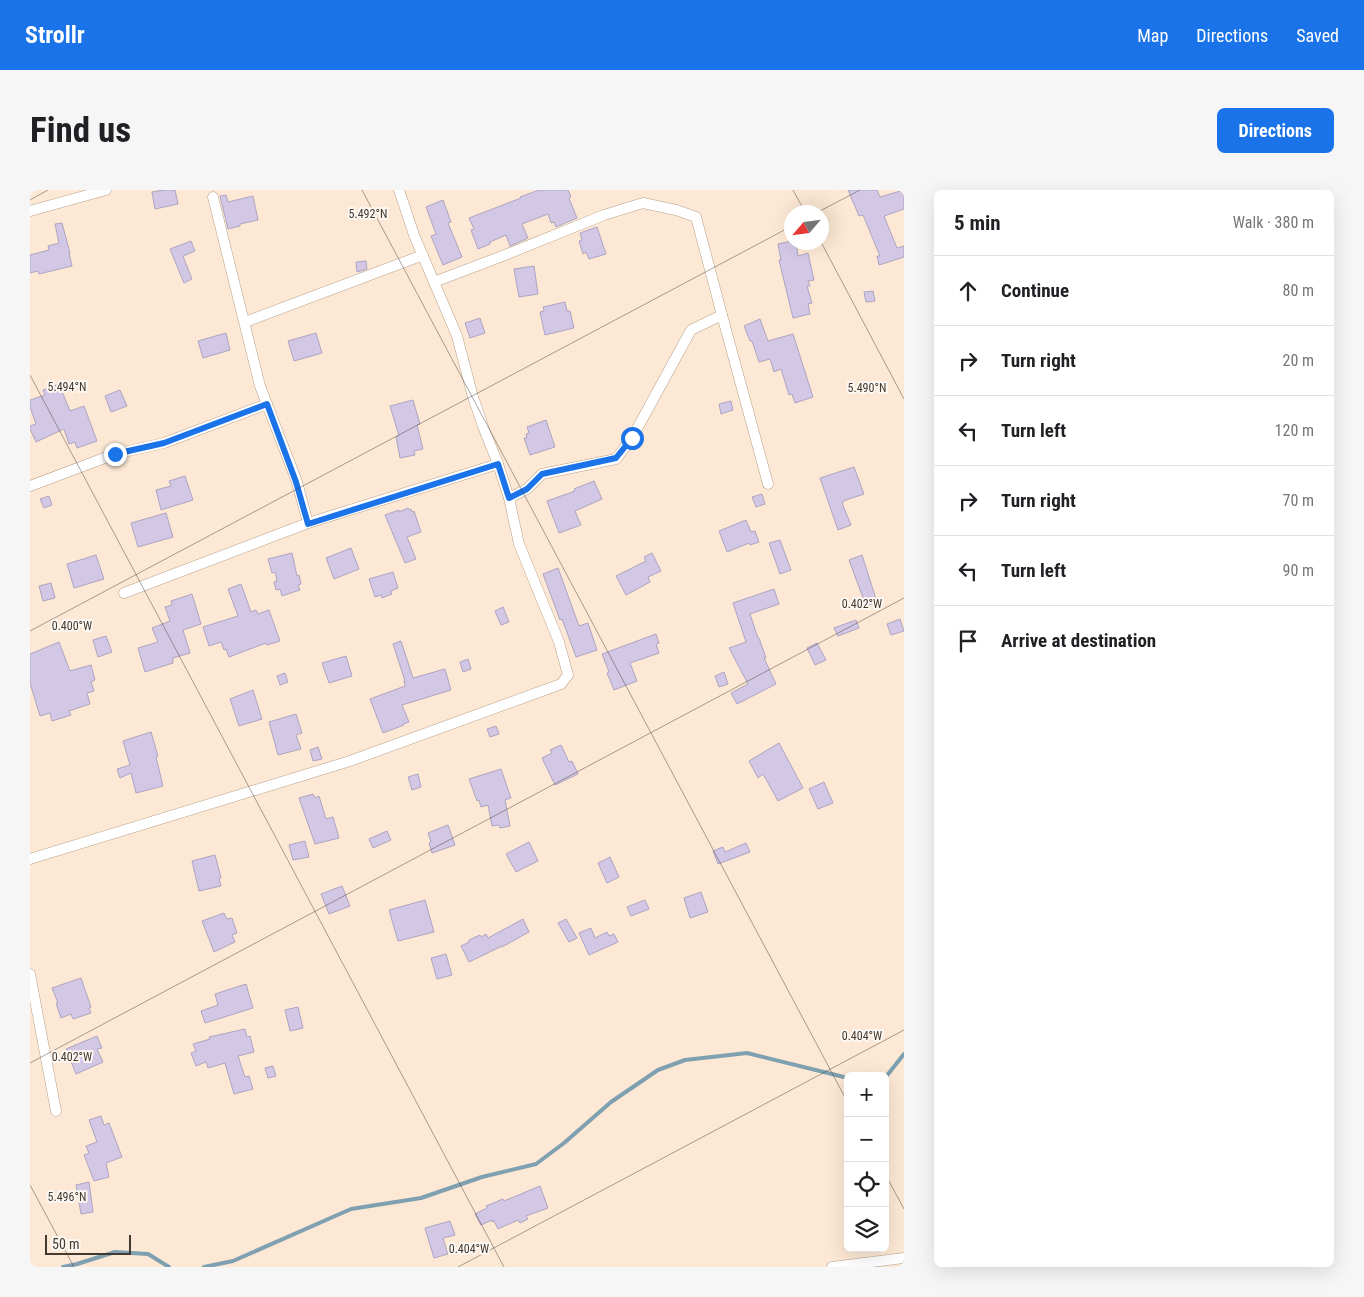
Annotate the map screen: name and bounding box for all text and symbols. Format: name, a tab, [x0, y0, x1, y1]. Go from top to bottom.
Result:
text: Strollr	[25, 21, 85, 49]
text: Map	[1137, 25, 1168, 46]
text: Directions	[1196, 25, 1268, 46]
text: Saved	[1296, 25, 1339, 46]
button: Directions	[1217, 108, 1334, 153]
text: Find us	[30, 110, 131, 151]
north arrow	[784, 205, 829, 250]
text: 5.492°N	[349, 207, 387, 221]
text: 5 min	[954, 211, 1001, 235]
text: Walk · 380 m	[1233, 213, 1314, 232]
icon: ahead	[954, 277, 982, 305]
text: Continue	[1001, 279, 1069, 302]
text: 80 m	[1282, 281, 1314, 300]
icon: right	[954, 347, 982, 375]
text: Turn right	[1001, 349, 1076, 372]
text: 20 m	[1282, 351, 1314, 370]
text: 5.494°N	[48, 380, 86, 394]
text: 5.490°N	[848, 381, 886, 395]
icon: left	[954, 417, 982, 445]
text: Turn left	[1001, 419, 1066, 442]
text: 120 m	[1275, 421, 1314, 440]
route start	[621, 427, 644, 450]
route end	[104, 443, 127, 466]
icon: right	[954, 487, 982, 515]
text: Turn right	[1001, 489, 1076, 512]
text: 70 m	[1282, 491, 1314, 510]
icon: left	[954, 557, 982, 585]
text: Turn left	[1001, 559, 1066, 582]
text: 90 m	[1282, 561, 1314, 580]
text: 0.402°W	[842, 597, 882, 611]
text: 0.400°W	[52, 619, 92, 633]
icon: arrive	[954, 627, 982, 655]
text: Arrive at destination	[1001, 629, 1156, 652]
text: 0.404°W	[842, 1029, 882, 1043]
text: 0.402°W	[52, 1050, 92, 1064]
map controls	[844, 1072, 889, 1252]
button: +	[844, 1072, 889, 1117]
button: −	[844, 1117, 889, 1162]
button: locate	[844, 1162, 889, 1207]
text: 5.496°N	[48, 1190, 86, 1204]
button: layers	[844, 1207, 889, 1252]
scale bar	[45, 1232, 131, 1255]
text: 50 m	[52, 1236, 80, 1252]
text: 0.404°W	[449, 1242, 489, 1256]

